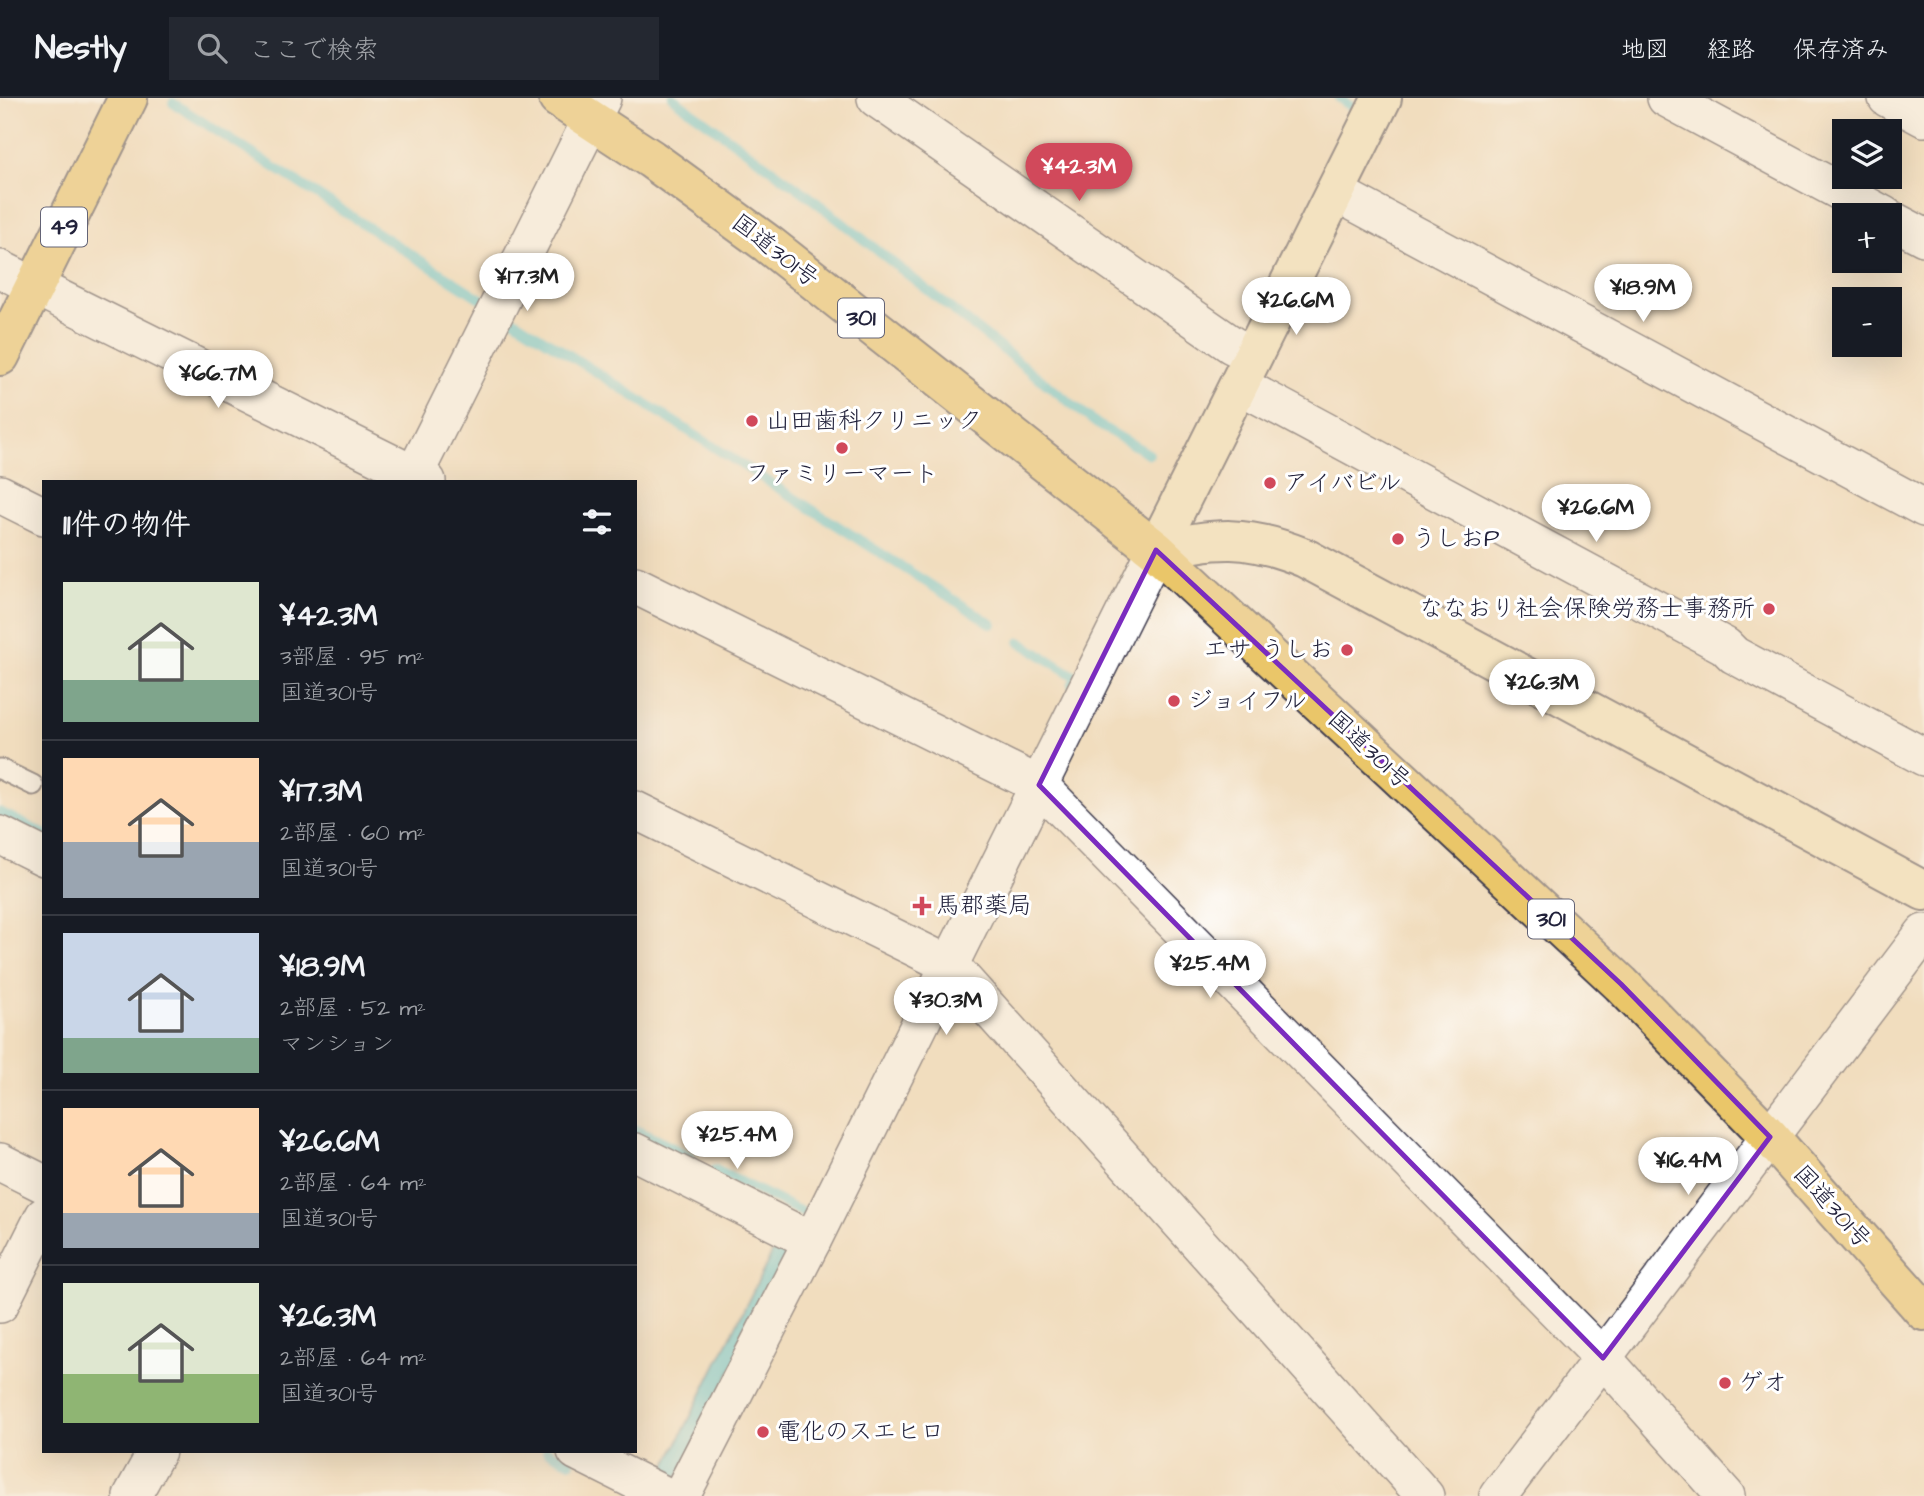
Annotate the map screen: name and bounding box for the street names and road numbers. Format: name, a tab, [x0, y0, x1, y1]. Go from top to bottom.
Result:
street label: 国道301号	[724, 206, 826, 296]
road number: 49	[41, 208, 87, 246]
road number: 301	[838, 298, 884, 338]
street label: 国道301号	[1320, 703, 1418, 797]
road number: 301	[1528, 900, 1574, 939]
street label: 国道301号	[1785, 1158, 1879, 1256]

